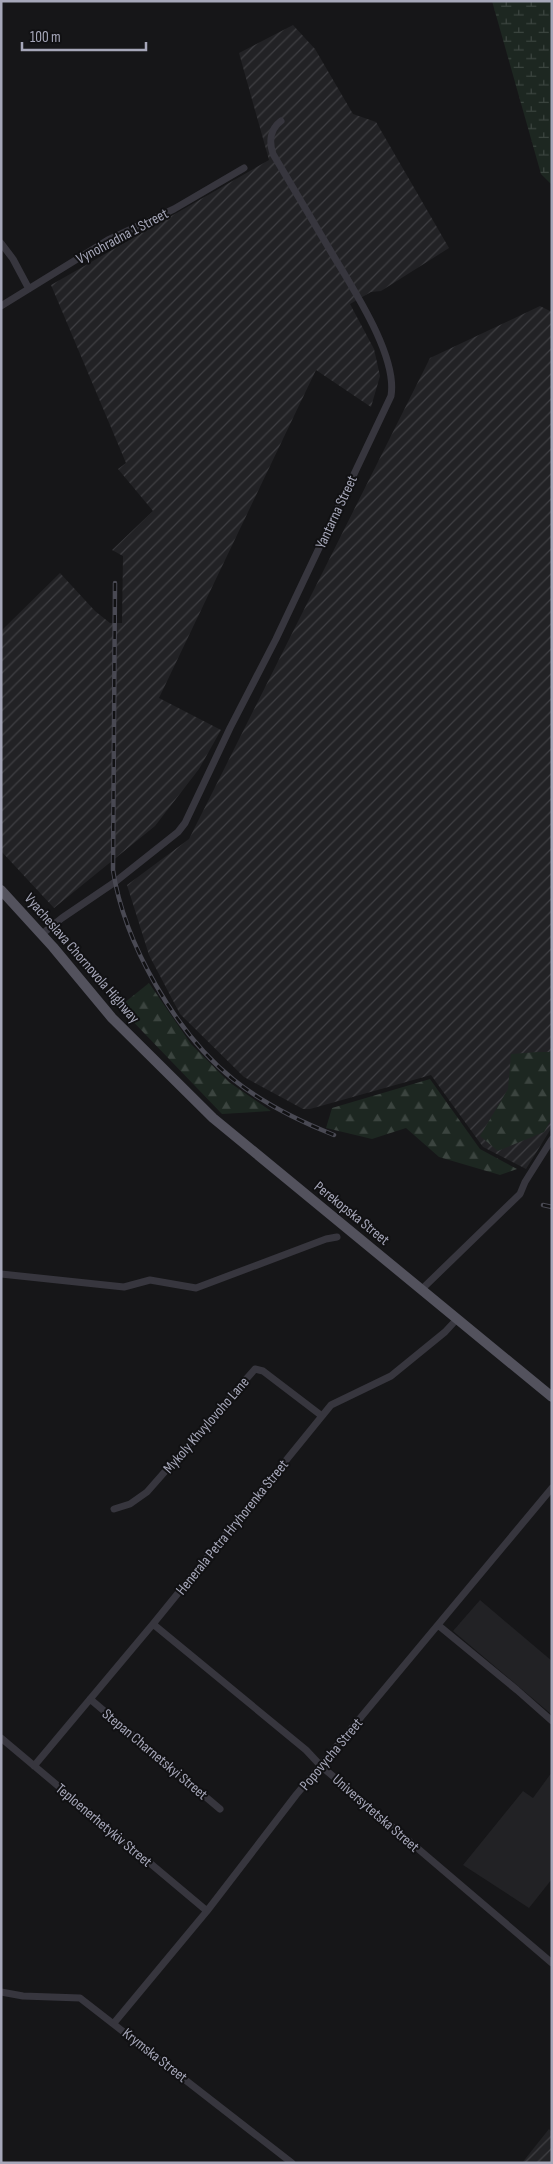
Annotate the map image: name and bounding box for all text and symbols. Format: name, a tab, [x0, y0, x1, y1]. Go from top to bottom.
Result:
scale bar	[22, 20, 146, 52]
text: 100 m	[30, 28, 61, 47]
street label: Vynohradna 1 Street	[73, 204, 172, 269]
street label: Yantarna Street	[311, 472, 362, 552]
street label: Vyacheslava Chornovola Highway	[20, 889, 143, 1027]
street label: Perekopska Street	[310, 1177, 393, 1250]
street label: Mykoly Khvylovoho Lane	[159, 1373, 254, 1478]
street label: Henerala Petra Hryhorenka Street	[172, 1456, 293, 1599]
street label: Stepan Charnetskyi Street	[98, 1705, 212, 1804]
street label: Popovycha Street	[296, 1714, 367, 1794]
street label: Universytetska Street	[328, 1770, 424, 1857]
street label: Teploenerhetykiv Street	[51, 1779, 156, 1872]
street label: Krymska Street	[118, 2024, 191, 2087]

